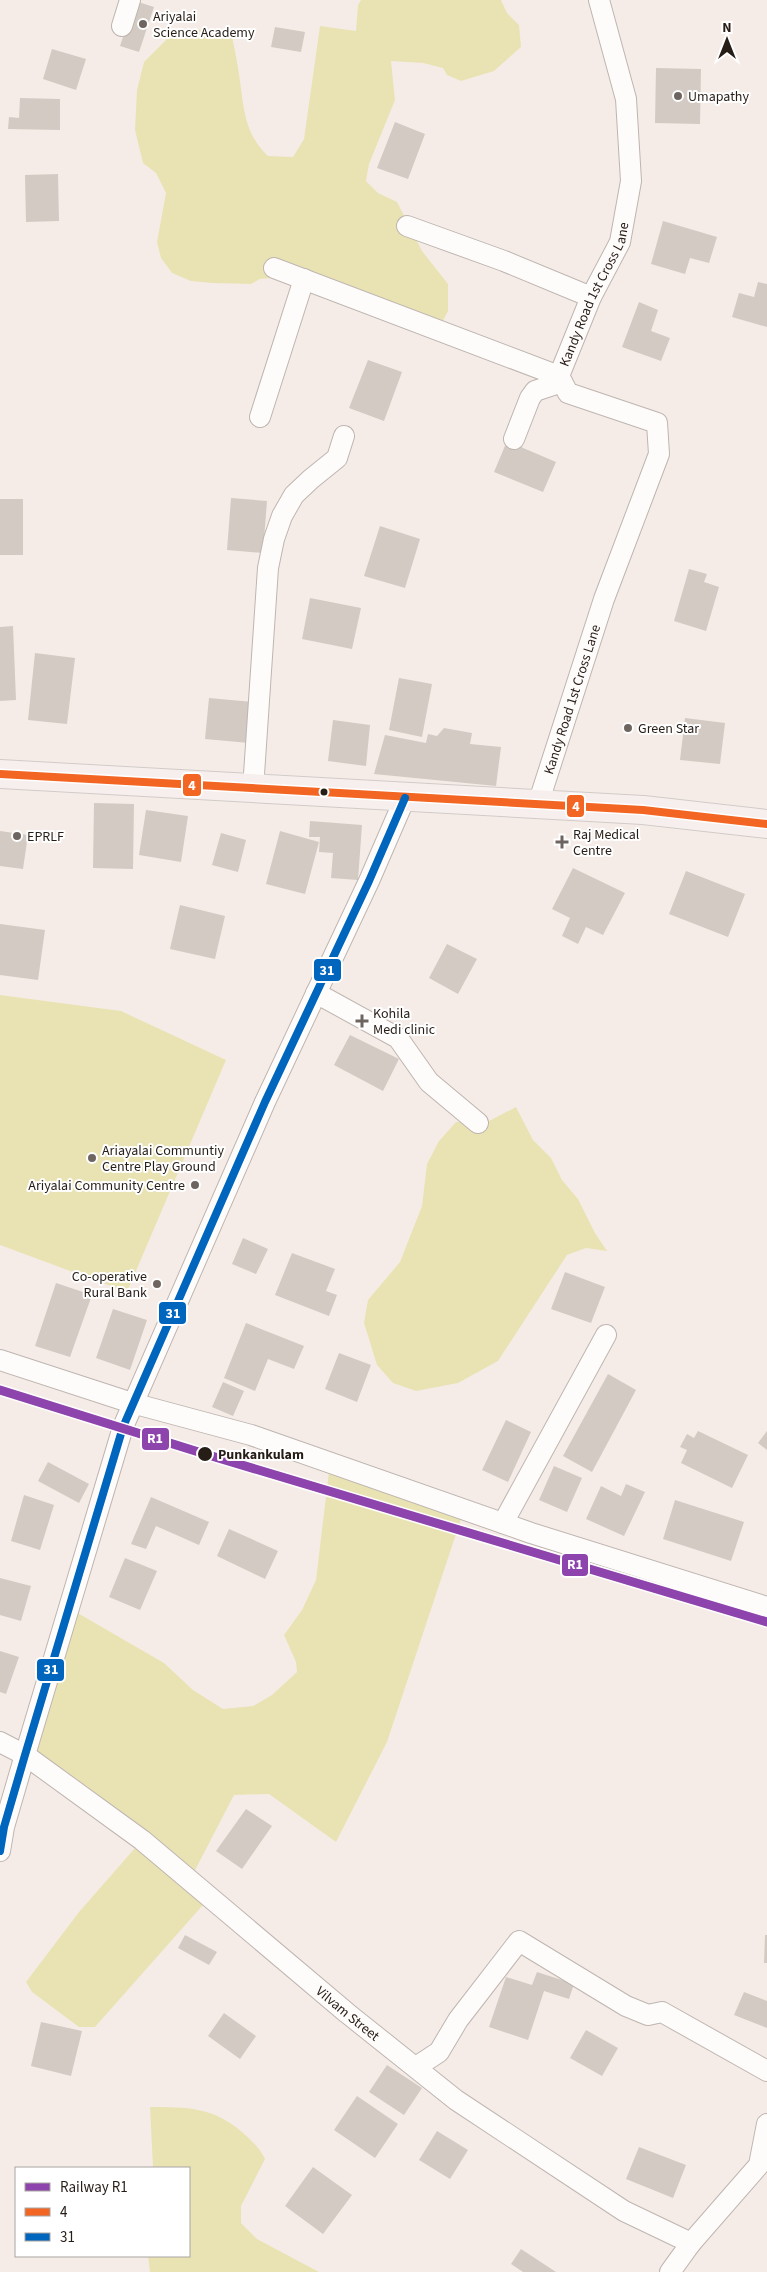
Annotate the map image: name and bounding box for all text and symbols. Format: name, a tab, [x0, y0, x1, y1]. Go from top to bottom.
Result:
place label: Ariyalai Science Academy	[153, 7, 255, 43]
north arrow	[702, 15, 752, 65]
marker: Ariyalai Science Academy	[137, 18, 149, 30]
text: N	[722, 18, 732, 38]
place label: Umapathy	[688, 87, 749, 107]
marker: Umapathy	[672, 90, 684, 102]
street label: Kandy Road 1st Cross Lane	[555, 221, 634, 370]
street label: Kandy Road 1st Cross Lane	[539, 622, 606, 777]
place label: Green Star	[638, 719, 699, 739]
marker: Green Star	[622, 722, 634, 734]
line badge: 4	[182, 773, 202, 797]
text: 4	[188, 776, 196, 796]
unlabelled marker	[319, 787, 329, 797]
line badge: 4	[566, 794, 585, 818]
text: 4	[572, 797, 580, 817]
place label: Raj Medical Centre	[573, 825, 640, 861]
place label: EPRLF	[27, 827, 64, 847]
marker: EPRLF	[11, 830, 23, 842]
marker: Raj Medical Centre	[555, 835, 569, 849]
line badge: 31	[313, 958, 342, 982]
text: 31	[320, 961, 334, 981]
place label: Kohila Medi clinic	[373, 1004, 436, 1040]
marker: Kohila Medi clinic	[355, 1014, 369, 1028]
place label: Ariayalai Communtiy Centre Play Ground	[102, 1141, 224, 1177]
marker: Ariayalai Communtiy Centre Play Ground	[86, 1152, 98, 1164]
place label: Ariyalai Community Centre	[28, 1176, 185, 1196]
marker: Ariyalai Community Centre	[189, 1179, 201, 1191]
place label: Co-operative Rural Bank	[72, 1267, 147, 1303]
marker: Co-operative Rural Bank	[151, 1278, 163, 1290]
line badge: 31	[158, 1301, 187, 1325]
text: 31	[166, 1304, 180, 1324]
line badge: R1	[141, 1427, 170, 1451]
text: R1	[147, 1429, 163, 1449]
marker: Punkankulam	[196, 1445, 214, 1463]
place label: Punkankulam	[218, 1445, 304, 1465]
line badge: R1	[561, 1553, 589, 1577]
text: R1	[567, 1555, 583, 1575]
line badge: 31	[36, 1658, 65, 1682]
text: 31	[44, 1660, 58, 1680]
street label: Vilvam Street	[311, 1982, 384, 2046]
legend	[15, 2167, 190, 2257]
text: Railway R1	[60, 2177, 128, 2198]
text: 4	[60, 2202, 68, 2223]
text: 31	[60, 2227, 75, 2248]

